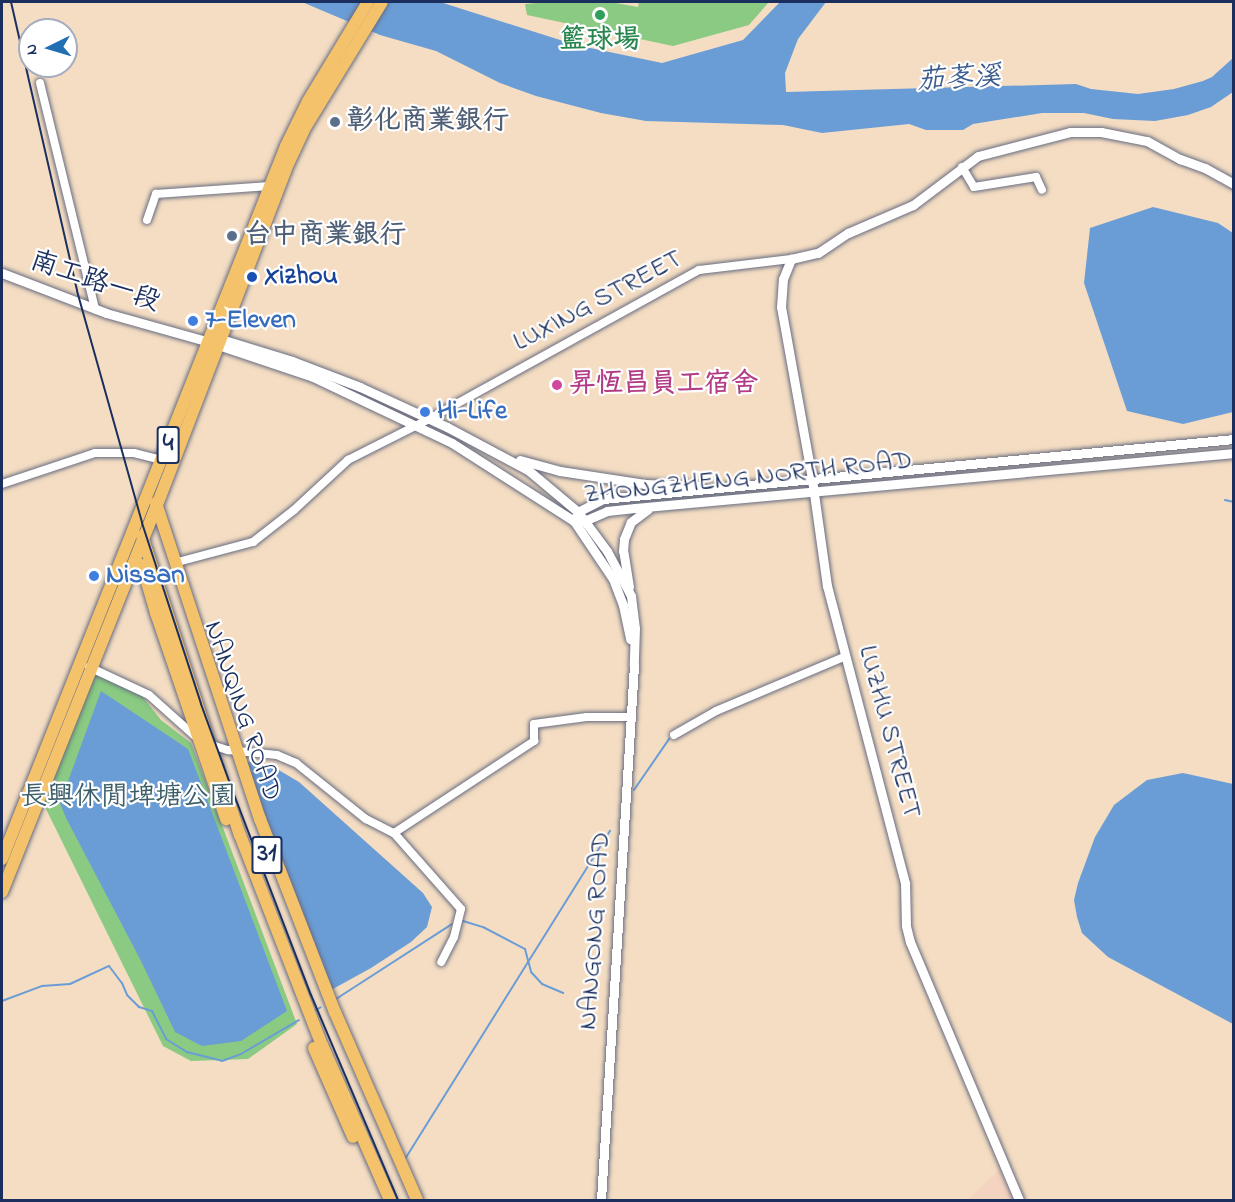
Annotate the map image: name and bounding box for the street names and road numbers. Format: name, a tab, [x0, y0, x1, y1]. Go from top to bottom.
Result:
street label: LUXING STREET	[508, 243, 688, 359]
street label: 南工路一段	[26, 245, 164, 319]
road number: 4	[156, 422, 180, 468]
street label: ZHONGZHENG NORTH ROAD	[582, 445, 914, 511]
street label: NANQING ROAD	[196, 617, 288, 805]
street label: LUZHU STREET	[850, 642, 928, 822]
street label: NANGONG ROAD	[572, 831, 618, 1031]
road number: 31	[250, 832, 284, 878]

